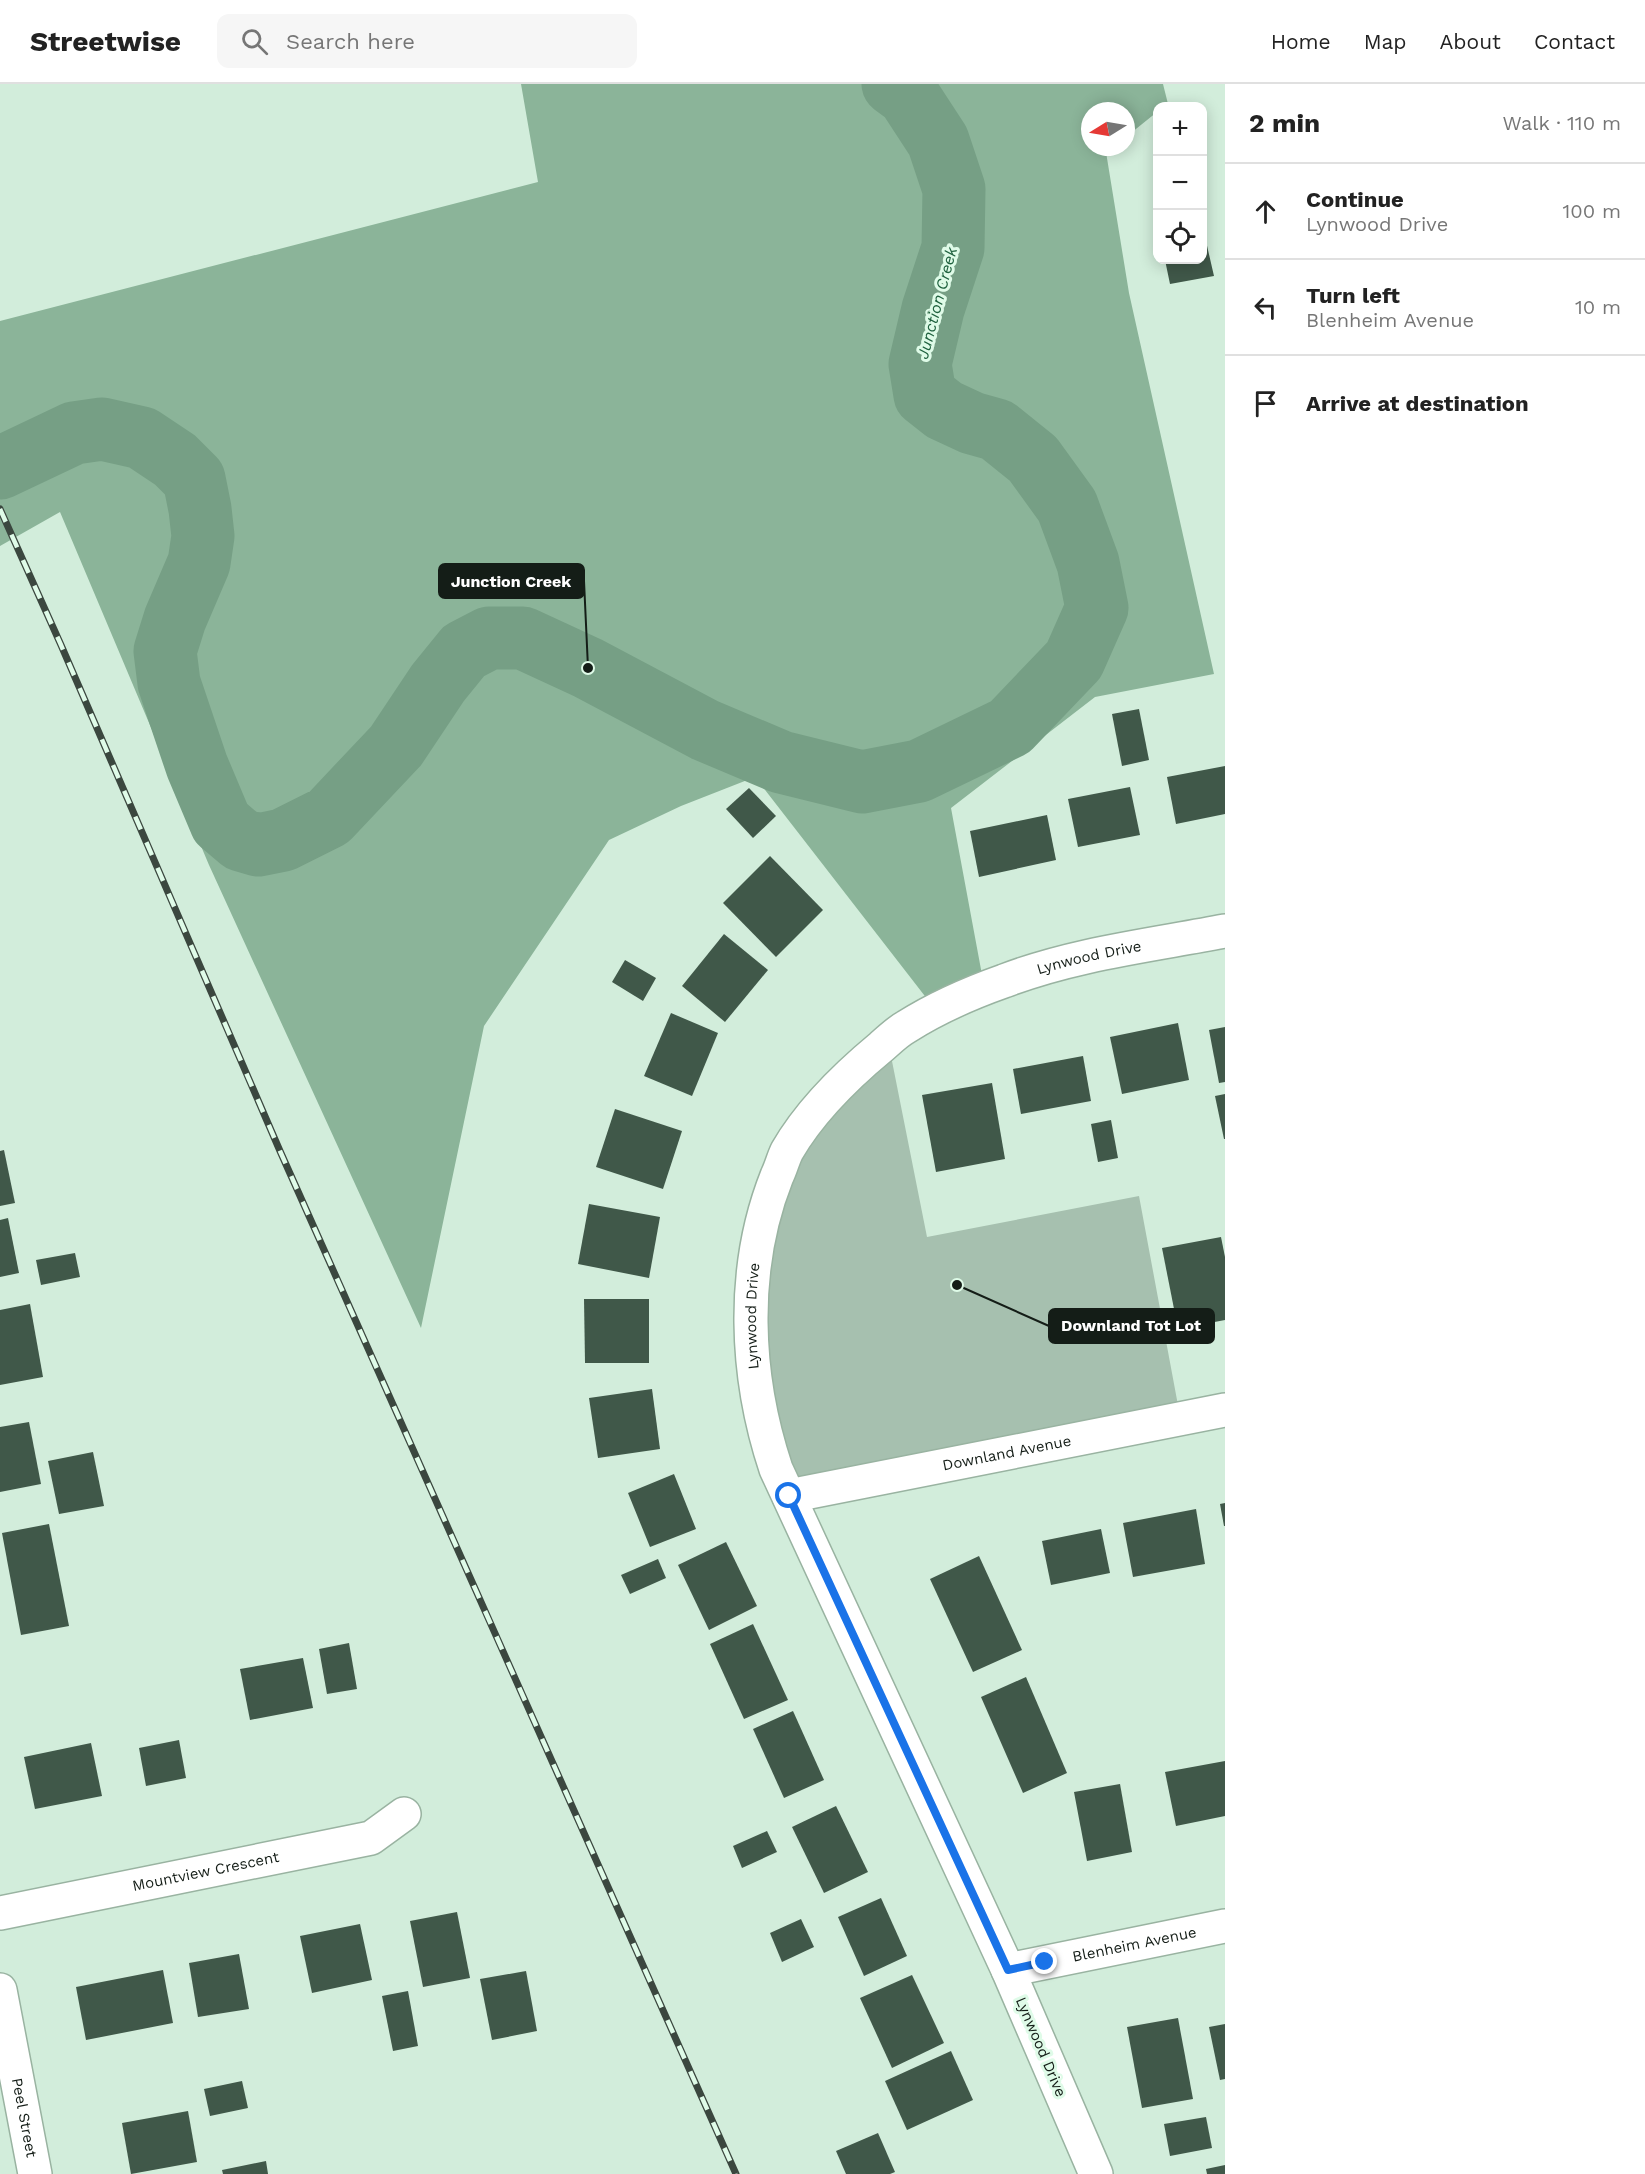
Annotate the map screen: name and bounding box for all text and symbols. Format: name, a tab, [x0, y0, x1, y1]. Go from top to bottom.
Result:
search box	[217, 14, 637, 68]
text: Streetwise	[30, 25, 181, 58]
icon: search	[238, 25, 271, 58]
text: Search here	[286, 29, 415, 54]
text: Home	[1271, 29, 1331, 54]
text: Map	[1364, 29, 1407, 54]
text: About	[1440, 29, 1501, 54]
text: Contact	[1534, 29, 1615, 54]
north arrow	[1081, 102, 1135, 156]
map controls	[1153, 102, 1207, 264]
button: +	[1153, 102, 1207, 156]
text: 2 min	[1249, 108, 1320, 138]
text: Walk · 110 m	[1503, 111, 1621, 135]
button: −	[1153, 156, 1207, 210]
text: Continue	[1306, 187, 1404, 212]
icon: ahead	[1249, 195, 1282, 228]
text: 100 m	[1562, 199, 1621, 223]
button: locate	[1153, 210, 1207, 264]
text: Lynwood Drive	[1306, 212, 1448, 236]
water label: Junction Creek	[913, 244, 961, 361]
text: Turn left	[1306, 283, 1400, 308]
icon: left	[1249, 291, 1282, 324]
text: 10 m	[1575, 295, 1621, 319]
text: Blenheim Avenue	[1306, 308, 1474, 332]
icon: arrive	[1249, 387, 1282, 420]
text: Arrive at destination	[1306, 391, 1529, 416]
callout: Junction Creek	[439, 564, 584, 598]
text: Junction Creek	[451, 572, 571, 591]
street label: Lynwood Drive	[1035, 937, 1143, 978]
street label: Lynwood Drive	[742, 1262, 764, 1370]
callout: Downland Tot Lot	[1049, 1309, 1214, 1343]
text: Downland Tot Lot	[1061, 1316, 1201, 1335]
street label: Downland Avenue	[941, 1432, 1073, 1475]
route start	[775, 1482, 801, 1508]
street label: Mountview Crescent	[131, 1848, 282, 1895]
street label: Blenheim Avenue	[1071, 1923, 1198, 1966]
route end	[1031, 1948, 1057, 1974]
street label: Lynwood Drive	[1012, 1994, 1070, 2100]
street label: Peel Street	[8, 2076, 41, 2160]

